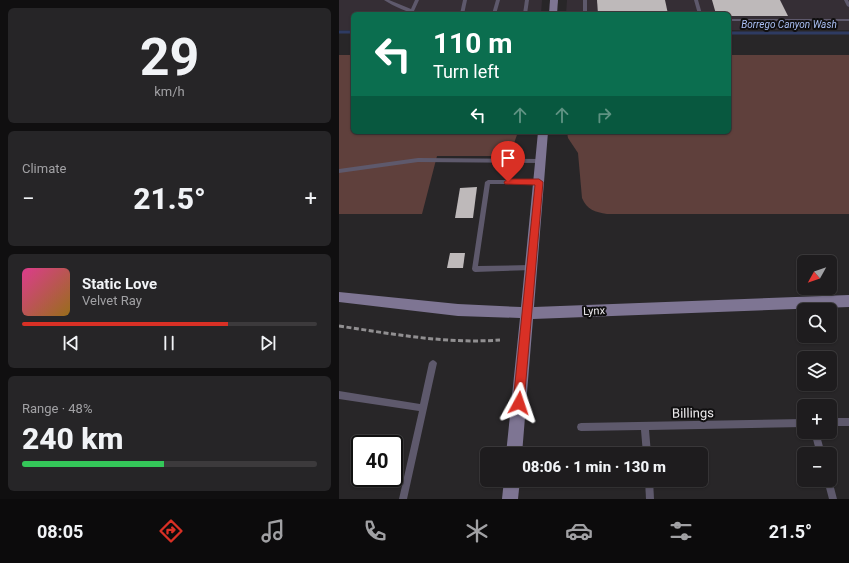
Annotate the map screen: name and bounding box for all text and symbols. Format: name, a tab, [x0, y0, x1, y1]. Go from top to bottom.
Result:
water label: Borrego Canyon Wash	[741, 19, 837, 30]
text: 29	[140, 27, 199, 88]
text: 110 m	[433, 27, 512, 60]
icon: left	[367, 28, 419, 80]
text: Turn left	[433, 61, 499, 82]
text: km/h	[154, 84, 185, 99]
icon: left	[467, 104, 489, 126]
icon: ahead	[509, 104, 531, 126]
icon: ahead	[551, 104, 573, 126]
icon: right	[593, 104, 615, 126]
pin	[491, 141, 525, 182]
icon: arrive	[497, 147, 519, 169]
text: Climate	[22, 161, 66, 176]
text: 21.5°	[133, 181, 206, 216]
text: −	[22, 186, 35, 211]
text: +	[305, 186, 317, 211]
north arrow	[797, 255, 837, 295]
map controls	[797, 255, 837, 487]
text: Static Love	[82, 275, 157, 293]
text: Velvet Ray	[82, 293, 142, 308]
button: search	[797, 303, 837, 343]
street label: Lynx	[583, 304, 606, 318]
icon: previous	[60, 332, 82, 354]
icon: pause	[158, 332, 180, 354]
icon: next	[257, 332, 279, 354]
button: layers	[797, 351, 837, 391]
position arrow	[498, 382, 540, 424]
button: +	[797, 399, 837, 439]
text: Range · 48%	[22, 401, 92, 416]
street label: Billings	[672, 405, 714, 421]
text: 240 km	[22, 421, 124, 456]
speed limit sign: 40	[351, 435, 403, 487]
button: −	[797, 447, 837, 487]
text: 08:06 · 1 min · 130 m	[522, 458, 666, 476]
icon: directions	[157, 517, 185, 545]
icon: music	[259, 517, 287, 545]
icon: phone	[361, 517, 389, 545]
icon: climate	[463, 517, 491, 545]
icon: car	[565, 517, 593, 545]
icon: filters	[667, 517, 695, 545]
text: 08:05	[37, 521, 83, 542]
text: 21.5°	[769, 521, 812, 542]

